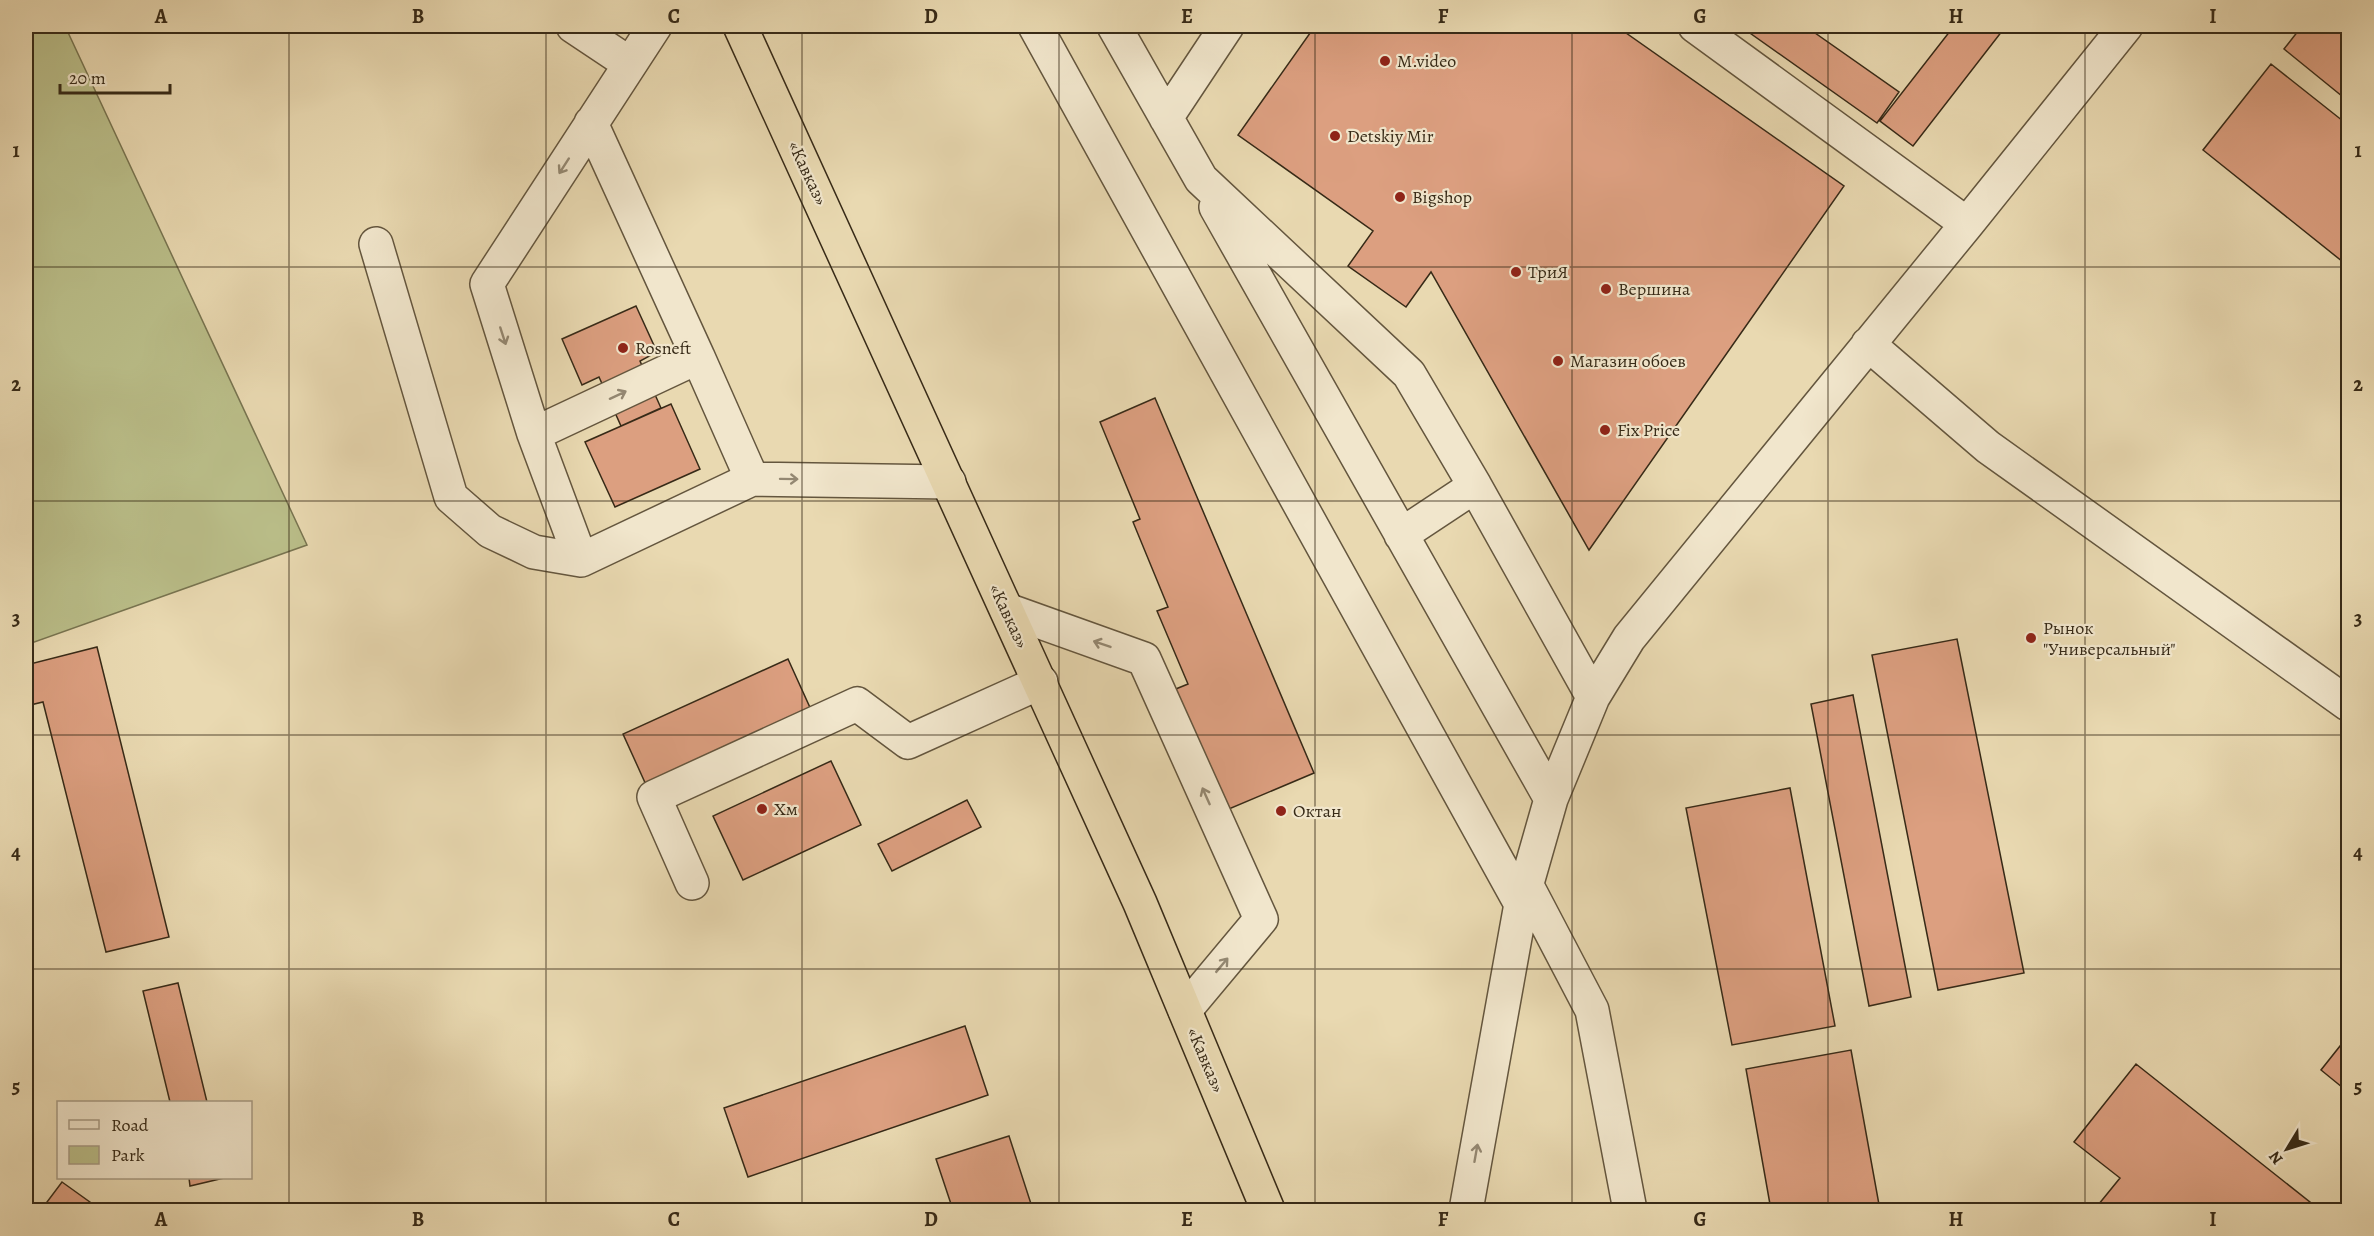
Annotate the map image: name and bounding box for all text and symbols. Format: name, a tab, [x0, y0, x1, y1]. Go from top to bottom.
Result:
text: A	[154, 3, 168, 30]
text: B	[412, 3, 424, 30]
text: C	[668, 3, 680, 30]
text: D	[924, 3, 938, 30]
text: E	[1181, 3, 1193, 30]
text: F	[1438, 3, 1449, 30]
text: G	[1693, 3, 1707, 30]
text: H	[1949, 3, 1964, 30]
text: I	[2209, 3, 2217, 30]
place label: M.video	[1397, 49, 1456, 73]
marker: M.video	[1378, 54, 1392, 68]
scale bar	[60, 57, 170, 95]
text: 20 m	[69, 66, 106, 90]
place label: Detskiy Mir	[1347, 124, 1434, 148]
marker: Detskiy Mir	[1328, 129, 1342, 143]
text: 1	[12, 137, 20, 164]
street label: «Кавказ»	[783, 137, 833, 209]
text: 1	[2354, 137, 2362, 164]
one-way arrow	[557, 157, 569, 174]
place label: Bigshop	[1412, 185, 1472, 209]
marker: Bigshop	[1393, 190, 1407, 204]
place label: ТриЯ	[1528, 260, 1568, 284]
marker: ТриЯ	[1509, 265, 1523, 279]
place label: Вершина	[1618, 277, 1691, 301]
marker: Вершина	[1599, 282, 1613, 296]
one-way arrow	[498, 326, 509, 345]
place label: Rosneft	[635, 336, 691, 360]
marker: Rosneft	[616, 341, 630, 355]
place label: Магазин обоев	[1570, 349, 1686, 373]
marker: Магазин обоев	[1551, 354, 1565, 368]
text: 2	[11, 371, 21, 398]
text: 2	[2353, 371, 2363, 398]
one-way arrow	[608, 388, 626, 400]
place label: Fix Price	[1617, 418, 1680, 442]
marker: Fix Price	[1598, 423, 1612, 437]
one-way arrow	[778, 474, 798, 485]
street label: «Кавказ»	[984, 580, 1034, 652]
text: 3	[12, 605, 20, 632]
text: 3	[2354, 605, 2362, 632]
place label: Рынок "Универсальный"	[2043, 616, 2176, 661]
marker: Рынок "Универсальный"	[2024, 631, 2038, 645]
one-way arrow	[1093, 637, 1112, 648]
one-way arrow	[1200, 787, 1211, 805]
place label: Хм	[774, 797, 798, 821]
place label: Октан	[1293, 799, 1342, 823]
marker: Хм	[755, 802, 769, 816]
marker: Октан	[1274, 804, 1288, 818]
text: 4	[11, 839, 21, 866]
text: 4	[2353, 839, 2363, 866]
one-way arrow	[1216, 957, 1229, 973]
street label: «Кавказ»	[1182, 1024, 1231, 1097]
text: 5	[12, 1073, 20, 1100]
text: 5	[2354, 1073, 2362, 1100]
legend	[57, 1101, 252, 1179]
text: Road	[111, 1113, 149, 1137]
north arrow	[2257, 1119, 2317, 1179]
text: Park	[111, 1143, 145, 1167]
one-way arrow	[1471, 1144, 1482, 1163]
text: N	[2263, 1146, 2288, 1169]
text: A	[154, 1206, 168, 1233]
text: B	[412, 1206, 424, 1233]
text: C	[668, 1206, 680, 1233]
text: D	[924, 1206, 938, 1233]
text: E	[1181, 1206, 1193, 1233]
text: F	[1438, 1206, 1449, 1233]
text: G	[1693, 1206, 1707, 1233]
text: H	[1949, 1206, 1964, 1233]
text: I	[2209, 1206, 2217, 1233]

